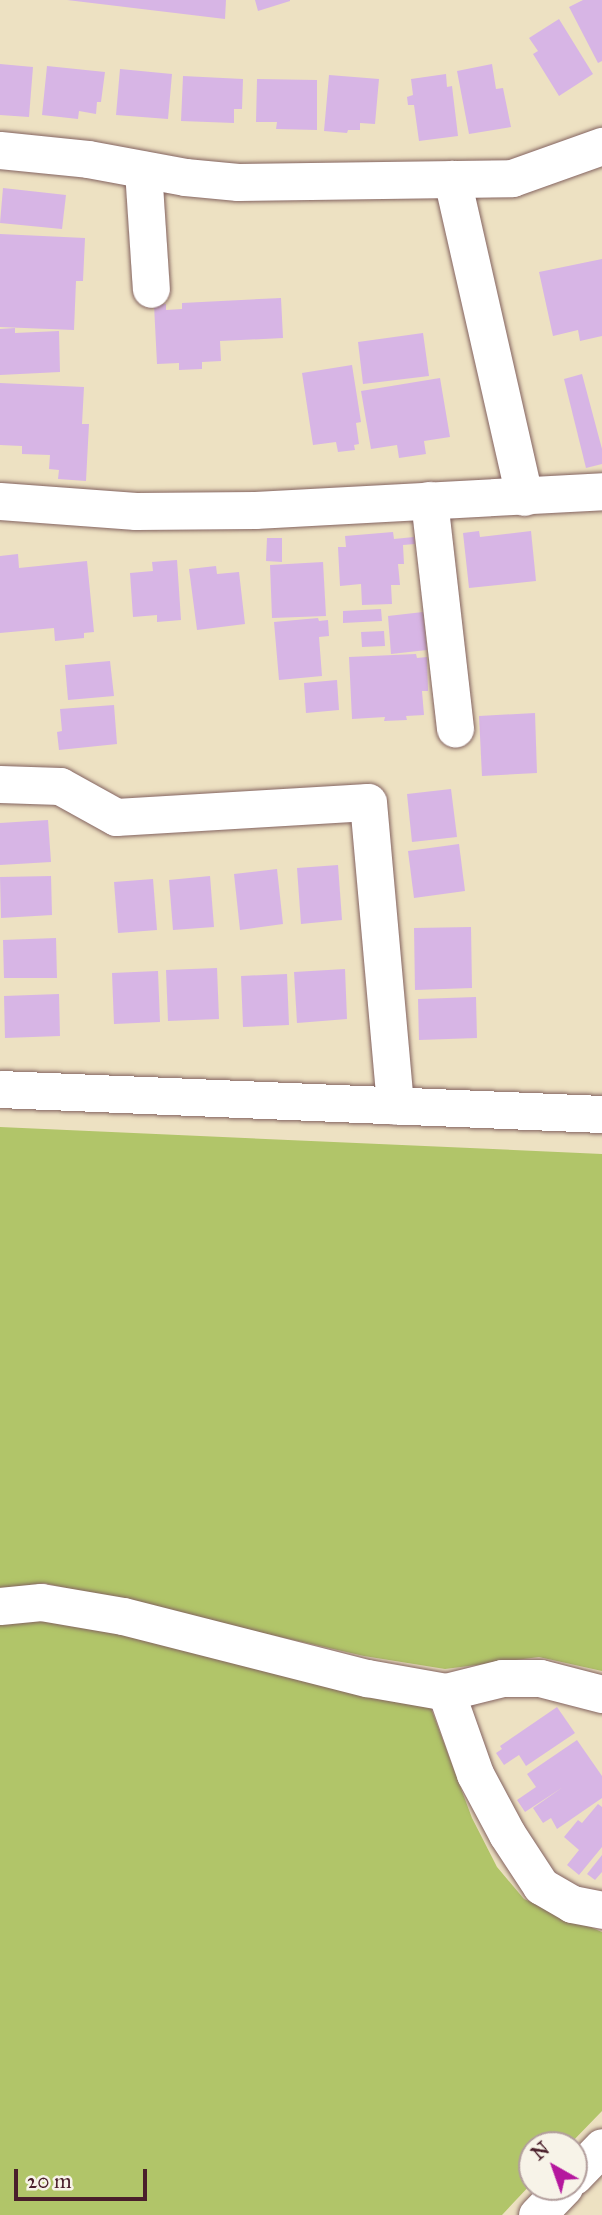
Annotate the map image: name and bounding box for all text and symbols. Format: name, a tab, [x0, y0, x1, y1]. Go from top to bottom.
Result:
north arrow	[518, 2131, 588, 2201]
text: N	[527, 2137, 554, 2165]
scale bar	[18, 2156, 150, 2200]
text: 20 m	[27, 2168, 72, 2194]

